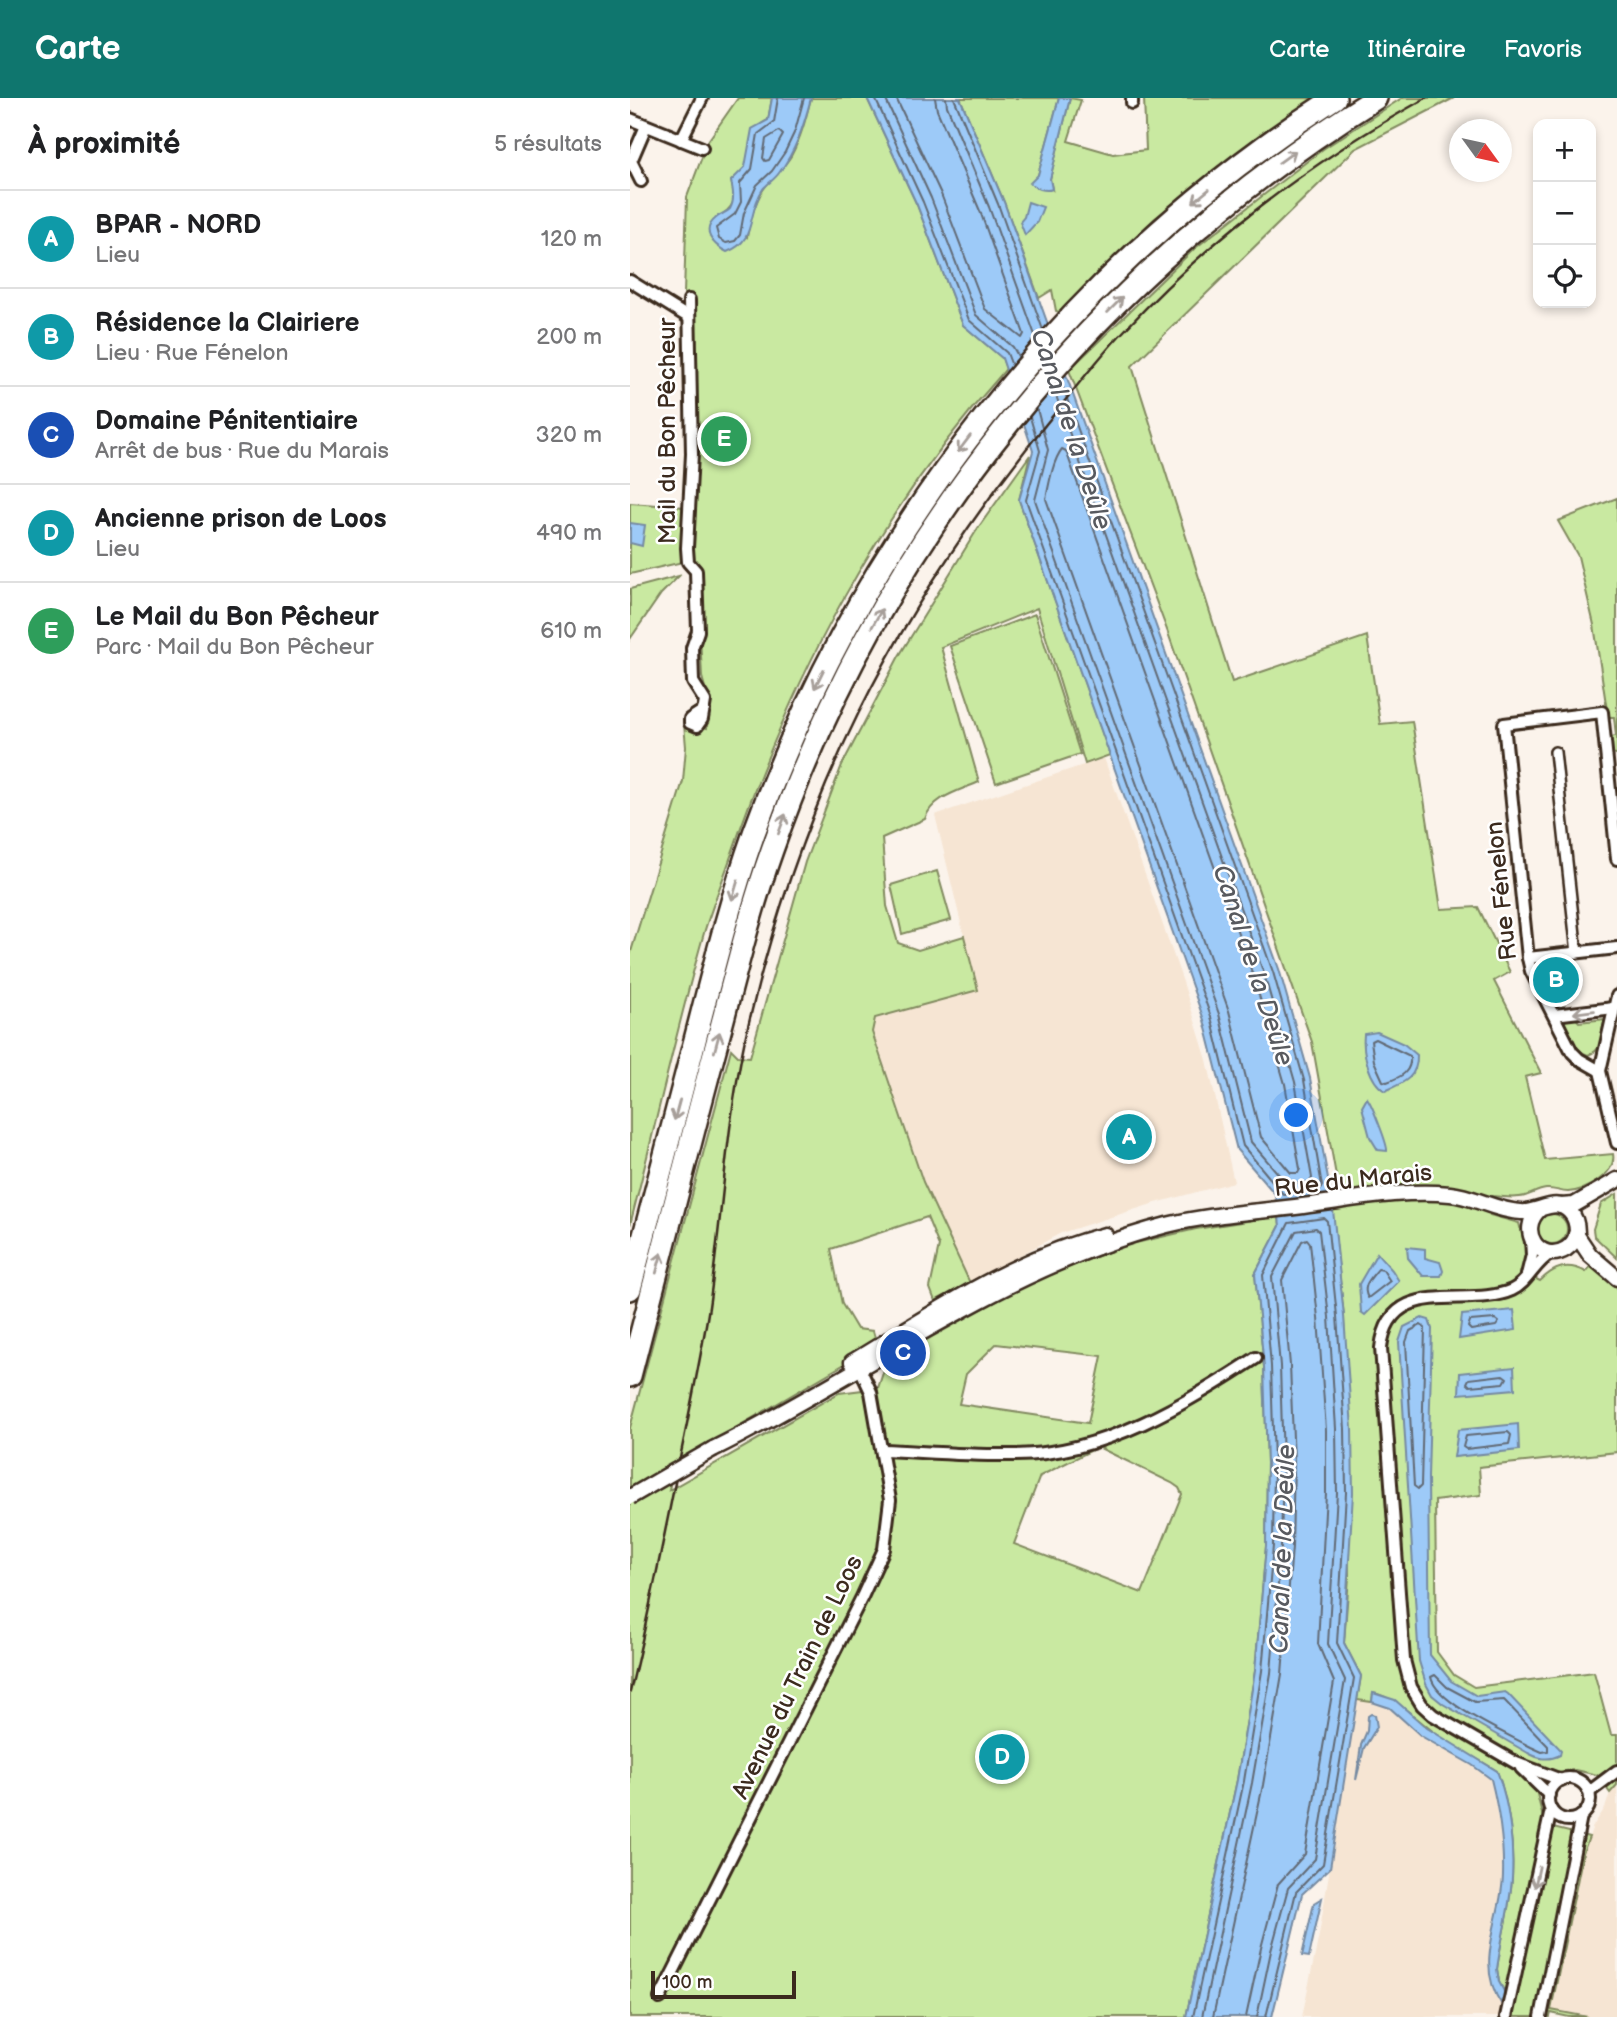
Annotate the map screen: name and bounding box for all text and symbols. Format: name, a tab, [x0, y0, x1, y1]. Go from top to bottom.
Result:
text: Carte	[35, 29, 121, 69]
text: Carte	[1269, 35, 1330, 64]
text: Itinéraire	[1368, 35, 1466, 64]
text: Favoris	[1504, 35, 1582, 64]
north arrow	[1449, 119, 1512, 182]
map controls	[1533, 119, 1596, 308]
button: +	[1533, 119, 1596, 182]
text: À proximité	[28, 126, 180, 162]
text: 5 résultats	[494, 130, 602, 158]
one-way arrow	[1277, 150, 1296, 164]
button: −	[1533, 182, 1596, 245]
one-way arrow	[1193, 188, 1211, 204]
text: BPAR - NORD	[95, 210, 261, 241]
text: A	[44, 225, 58, 253]
text: 120 m	[541, 225, 602, 253]
text: Lieu	[95, 241, 140, 269]
button: locate	[1533, 245, 1596, 308]
one-way arrow	[1106, 297, 1123, 314]
text: Résidence la Clairiere	[95, 308, 359, 339]
street label: Mail du Bon Pêcheur	[653, 318, 682, 544]
text: B	[43, 323, 59, 351]
text: 200 m	[536, 323, 602, 351]
water label: Canal de la Deûle	[1023, 325, 1118, 534]
text: Lieu · Rue Fénelon	[95, 339, 289, 367]
text: Domaine Pénitentiaire	[95, 406, 358, 437]
pin: E	[701, 413, 747, 465]
text: C	[43, 421, 59, 449]
text: 320 m	[536, 421, 602, 449]
one-way arrow	[957, 434, 971, 453]
text: Arrêt de bus · Rue du Marais	[95, 437, 389, 465]
text: Ancienne prison de Loos	[95, 504, 386, 535]
text: D	[43, 519, 59, 547]
text: 490 m	[536, 519, 602, 547]
text: Lieu	[95, 535, 140, 563]
text: Le Mail du Bon Pêcheur	[95, 602, 379, 633]
one-way arrow	[870, 609, 884, 629]
text: E	[44, 617, 58, 645]
text: 610 m	[540, 617, 602, 645]
text: Parc · Mail du Bon Pêcheur	[95, 633, 374, 661]
one-way arrow	[812, 668, 826, 689]
one-way arrow	[776, 814, 789, 836]
street label: Rue Fénelon	[1480, 820, 1523, 962]
water label: Canal de la Deûle	[1205, 861, 1300, 1070]
one-way arrow	[728, 879, 741, 901]
pin: B	[1533, 954, 1579, 1006]
one-way arrow	[1573, 1005, 1596, 1018]
one-way arrow	[711, 1032, 724, 1054]
your location	[1279, 1098, 1313, 1132]
one-way arrow	[669, 1099, 682, 1121]
pin: A	[1106, 1111, 1152, 1163]
street label: Rue du Marais	[1273, 1158, 1433, 1203]
one-way arrow	[653, 1252, 666, 1274]
pin: C	[880, 1327, 926, 1379]
water label: Canal de la Deûle	[1264, 1444, 1303, 1654]
street label: Avenue du Train de Loos	[726, 1551, 869, 1804]
pin: D	[979, 1731, 1025, 1783]
one-way arrow	[1529, 1865, 1543, 1888]
scale bar	[651, 1968, 796, 2000]
text: 100 m	[662, 1971, 713, 1994]

